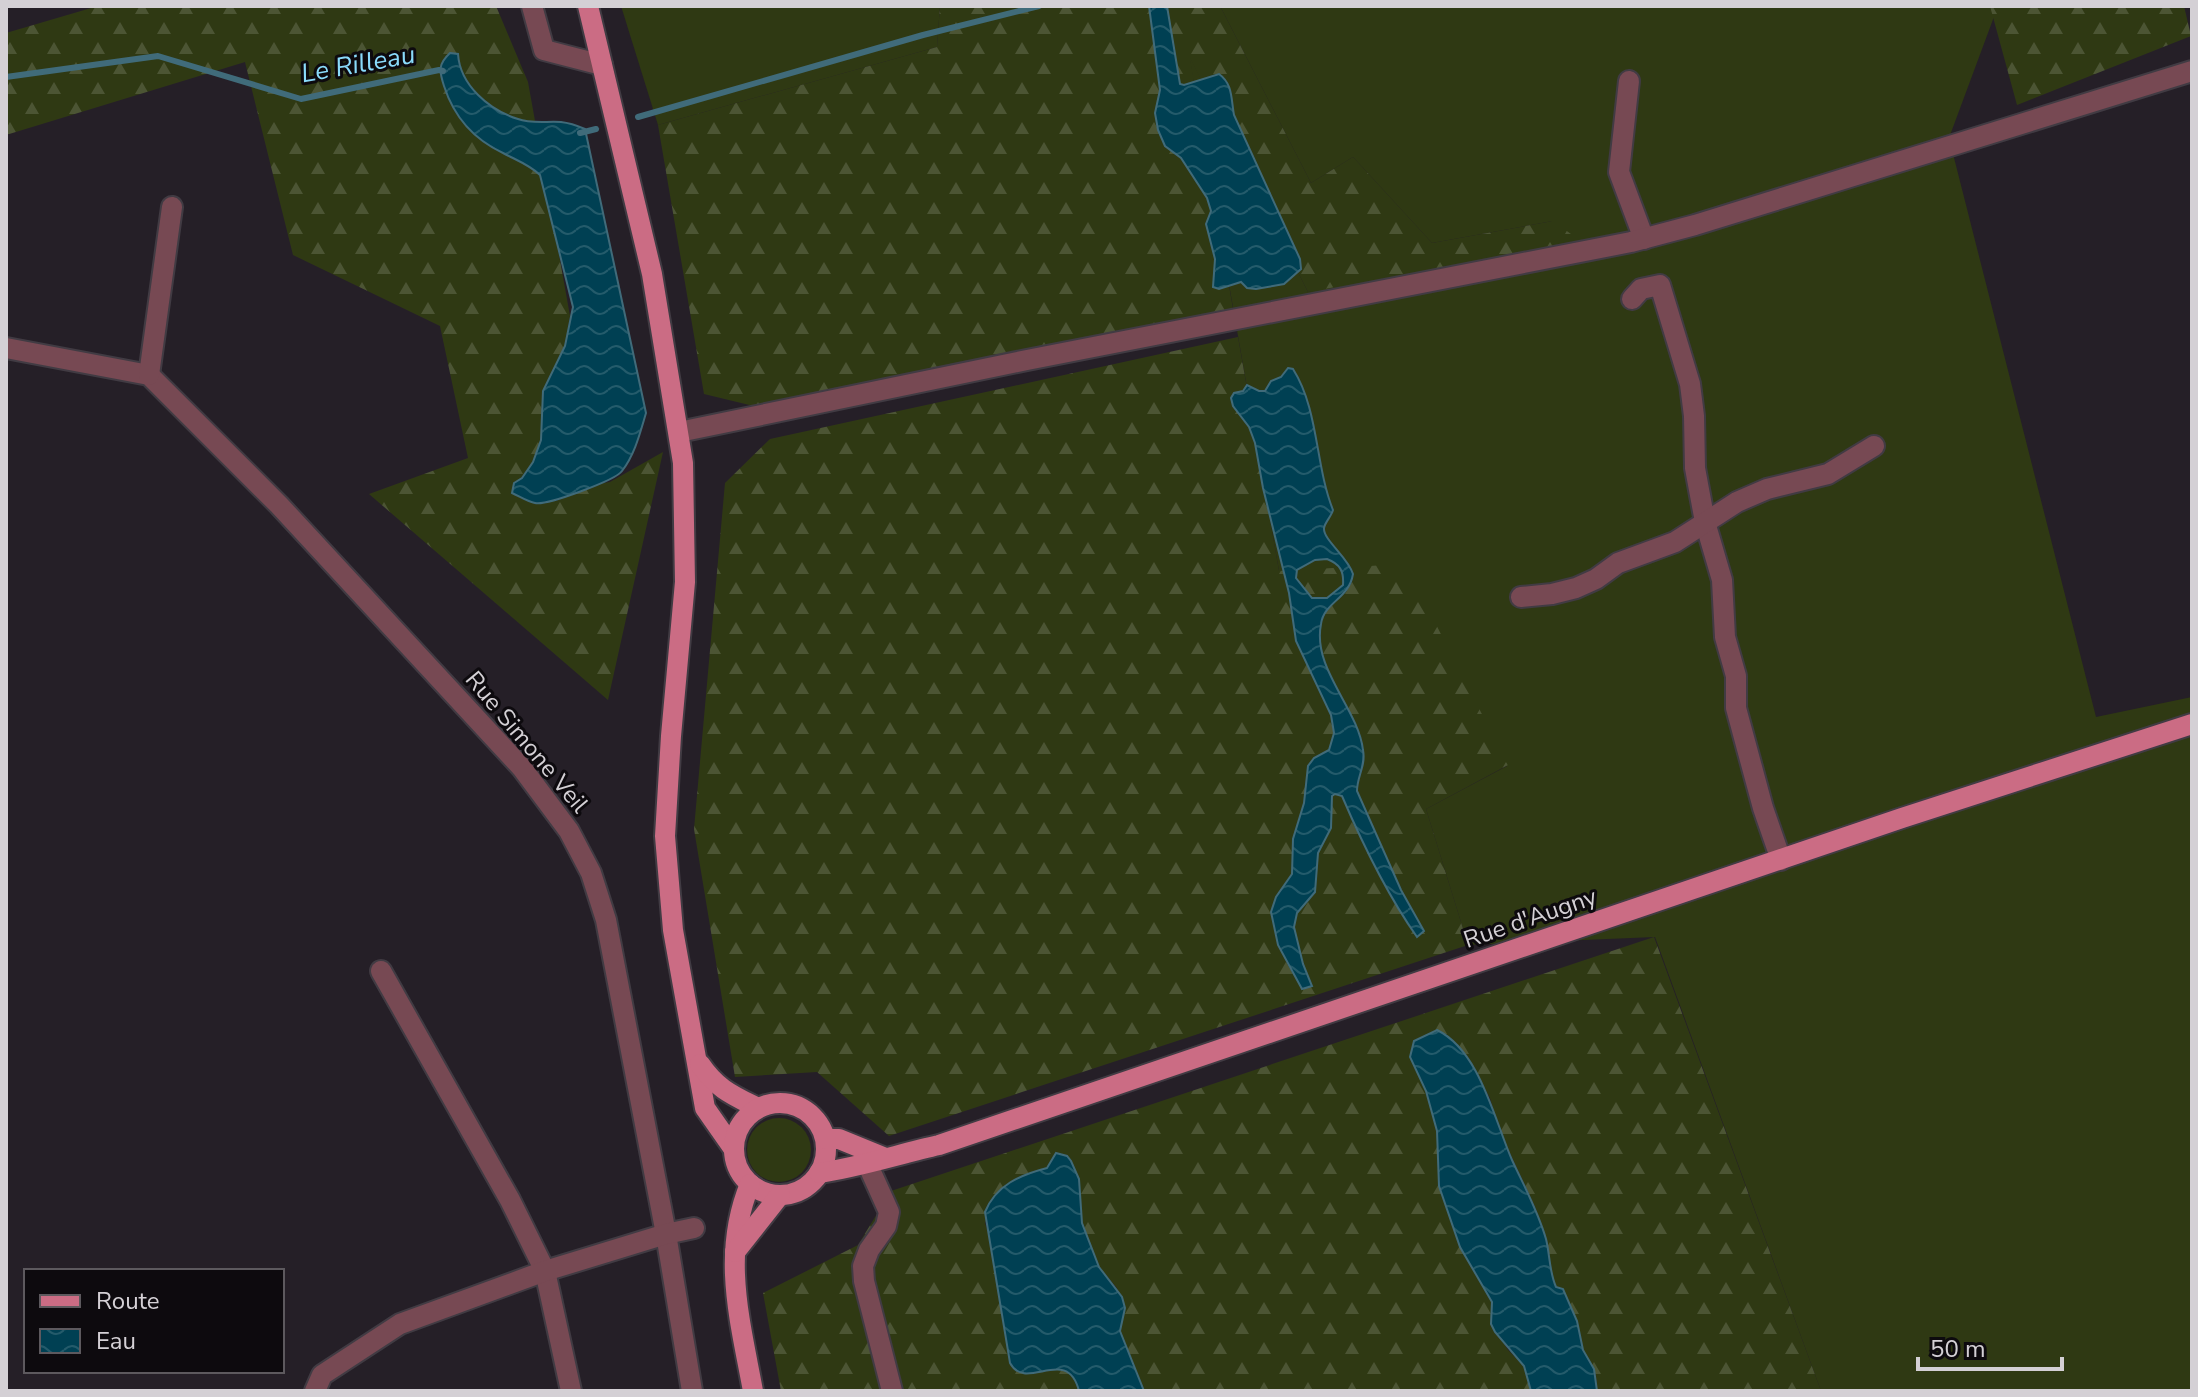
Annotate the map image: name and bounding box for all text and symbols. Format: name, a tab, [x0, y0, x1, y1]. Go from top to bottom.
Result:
water label: Le Rilleau	[298, 37, 418, 91]
street label: Rue Simone Veil	[458, 664, 596, 820]
street label: Rue d'Augny	[1459, 880, 1601, 956]
legend	[24, 1269, 284, 1373]
text: Route	[96, 1285, 160, 1317]
scale bar	[1918, 1321, 2062, 1371]
text: Eau	[96, 1325, 136, 1357]
text: 50 m	[1930, 1333, 1986, 1365]

